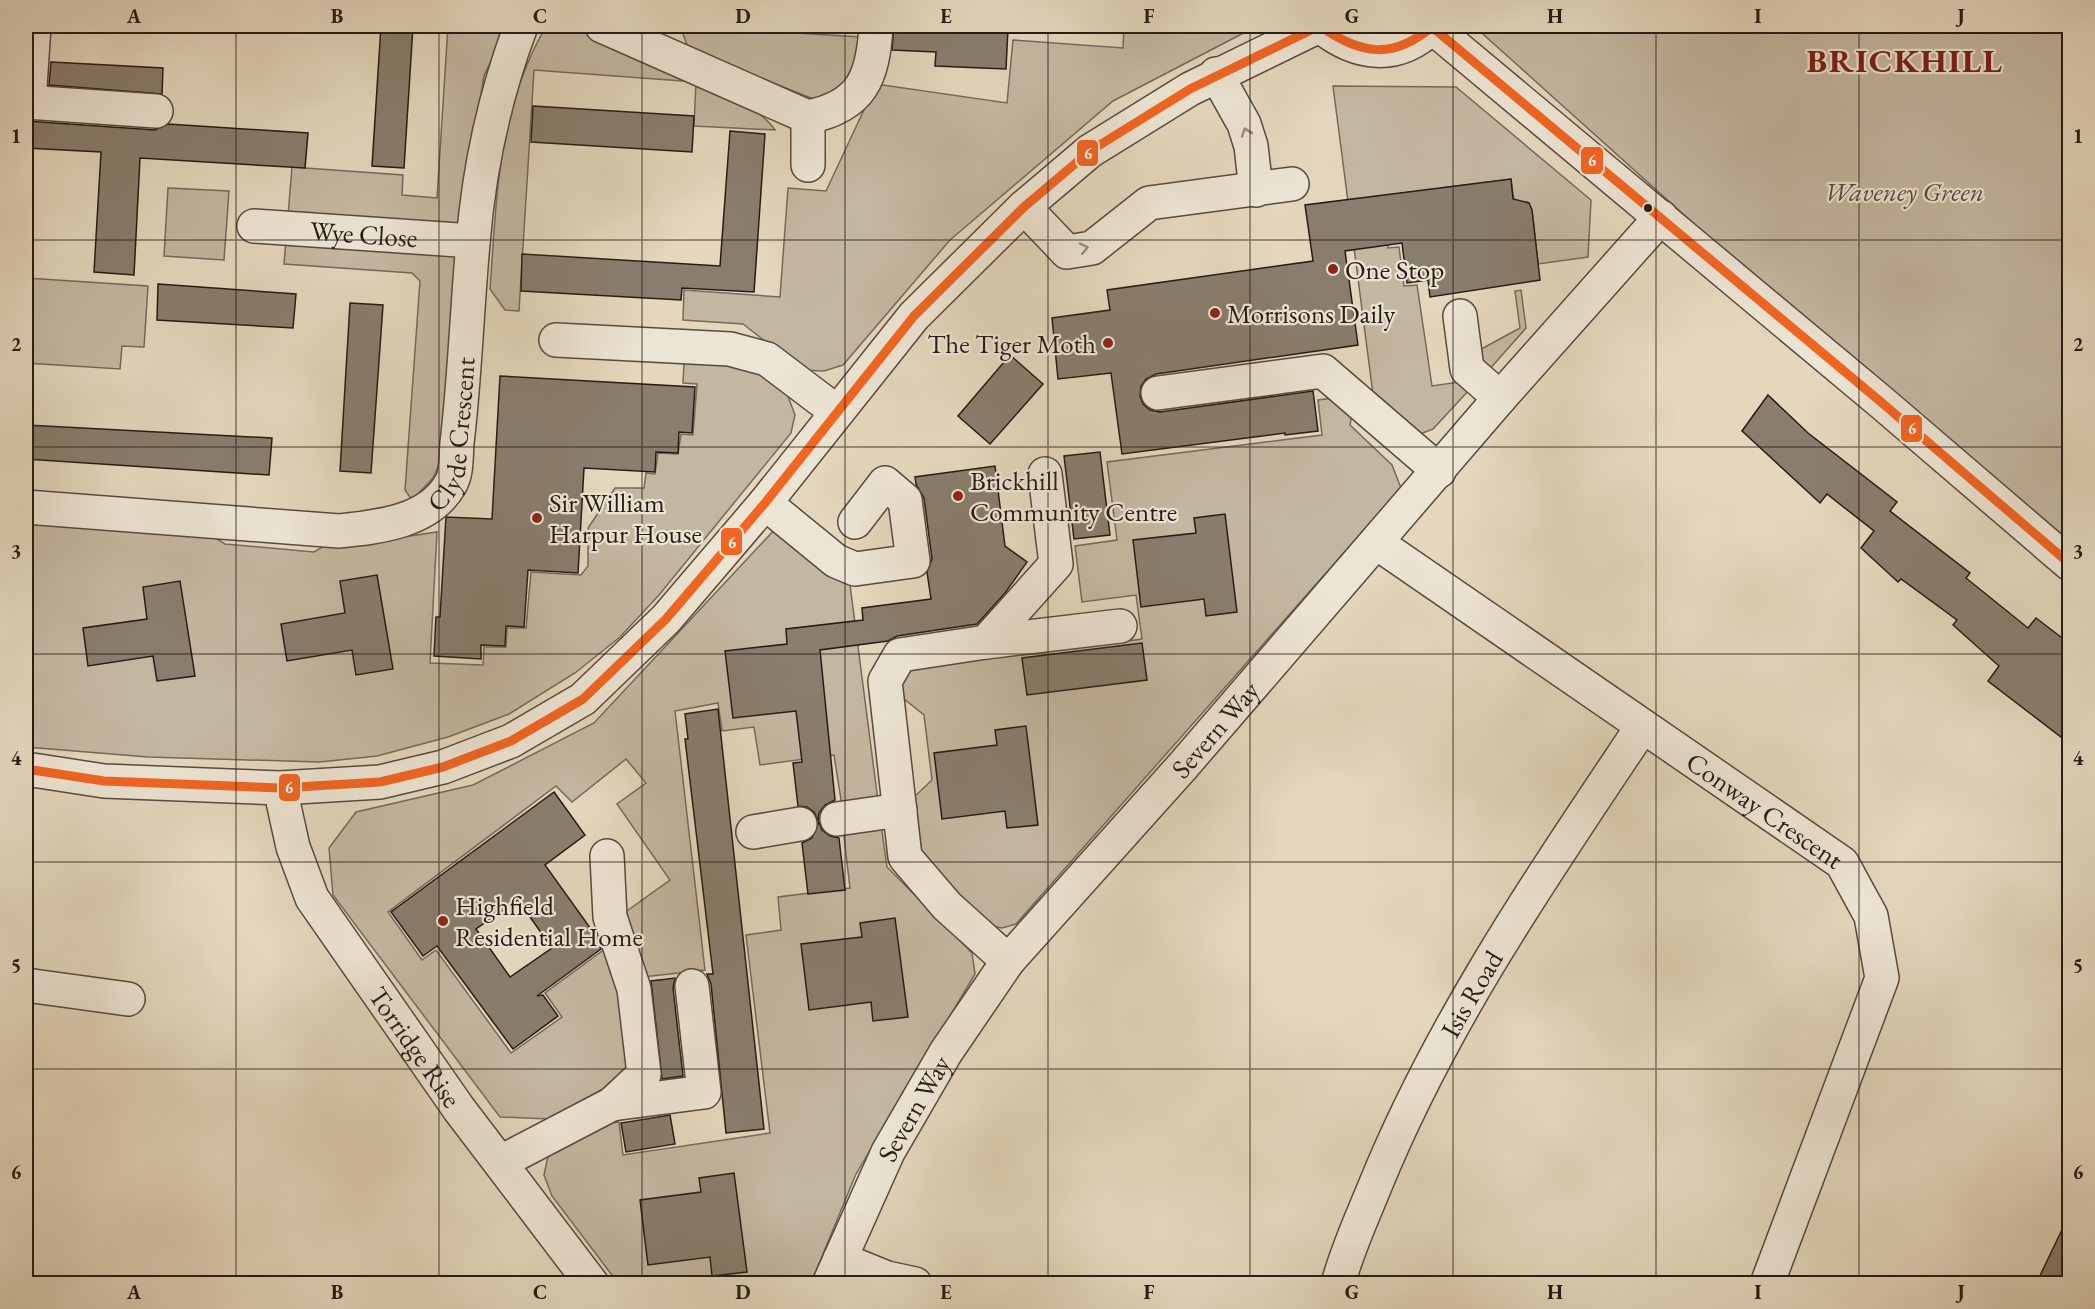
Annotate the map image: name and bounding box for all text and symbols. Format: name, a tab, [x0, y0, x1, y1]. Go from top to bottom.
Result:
text: A	[126, 3, 142, 29]
text: B	[331, 3, 343, 29]
text: C	[533, 3, 547, 29]
text: D	[735, 3, 751, 29]
text: E	[940, 3, 952, 29]
text: F	[1144, 3, 1155, 29]
text: G	[1345, 3, 1359, 29]
text: H	[1547, 3, 1563, 29]
text: I	[1754, 3, 1762, 29]
text: J	[1955, 3, 1965, 29]
district label: BRICKHILL	[1807, 39, 2003, 82]
text: 1	[11, 123, 21, 149]
text: 1	[2073, 123, 2083, 149]
one-way arrow	[1240, 127, 1253, 138]
line badge: 6	[1076, 139, 1099, 167]
text: 6	[1084, 143, 1093, 164]
line badge: 6	[1580, 146, 1604, 175]
text: 6	[1588, 150, 1597, 171]
park label: Waveney Green	[1824, 174, 1984, 209]
unlabelled marker	[1642, 202, 1654, 214]
street label: Wye Close	[309, 212, 419, 255]
one-way arrow	[1078, 243, 1088, 256]
place label: One Stop	[1345, 252, 1444, 287]
marker: One Stop	[1326, 262, 1340, 276]
place label: Morrisons Daily	[1227, 296, 1395, 331]
marker: Morrisons Daily	[1208, 306, 1222, 320]
place label: The Tiger Moth	[927, 326, 1096, 361]
text: 2	[11, 331, 22, 357]
text: 2	[2073, 331, 2084, 357]
marker: The Tiger Moth	[1101, 336, 1115, 350]
street label: Clyde Crescent	[419, 355, 482, 519]
line badge: 6	[1900, 414, 1923, 443]
text: 6	[1908, 418, 1917, 439]
place label: Brickhill Community Centre	[970, 463, 1177, 529]
place label: Sir William Harpur House	[549, 485, 702, 551]
marker: Brickhill Community Centre	[951, 489, 965, 503]
marker: Sir William Harpur House	[530, 511, 544, 525]
line badge: 6	[720, 527, 743, 556]
text: 6	[728, 532, 737, 553]
text: 3	[11, 538, 21, 564]
text: 3	[2073, 538, 2083, 564]
street label: Severn Way	[1163, 673, 1267, 785]
street label: Conway Crescent	[1680, 744, 1851, 877]
text: 4	[11, 745, 22, 771]
text: 4	[2073, 745, 2084, 771]
line badge: 6	[278, 773, 301, 802]
text: 6	[285, 777, 294, 798]
place label: Highfield Residential Home	[455, 888, 643, 954]
marker: Highfield Residential Home	[436, 914, 450, 928]
street label: Isis Road	[1432, 943, 1510, 1043]
text: 5	[11, 952, 21, 978]
text: 5	[2073, 952, 2083, 978]
street label: Torridge Rise	[361, 979, 470, 1114]
street label: Severn Way	[869, 1048, 958, 1167]
text: 6	[11, 1159, 22, 1185]
text: 6	[2073, 1159, 2084, 1185]
text: A	[126, 1279, 142, 1305]
text: B	[331, 1279, 343, 1305]
text: C	[533, 1279, 547, 1305]
text: D	[735, 1279, 751, 1305]
text: E	[940, 1279, 952, 1305]
text: F	[1144, 1279, 1155, 1305]
text: G	[1345, 1279, 1359, 1305]
text: H	[1547, 1279, 1563, 1305]
text: I	[1754, 1279, 1762, 1305]
text: J	[1955, 1279, 1965, 1305]

